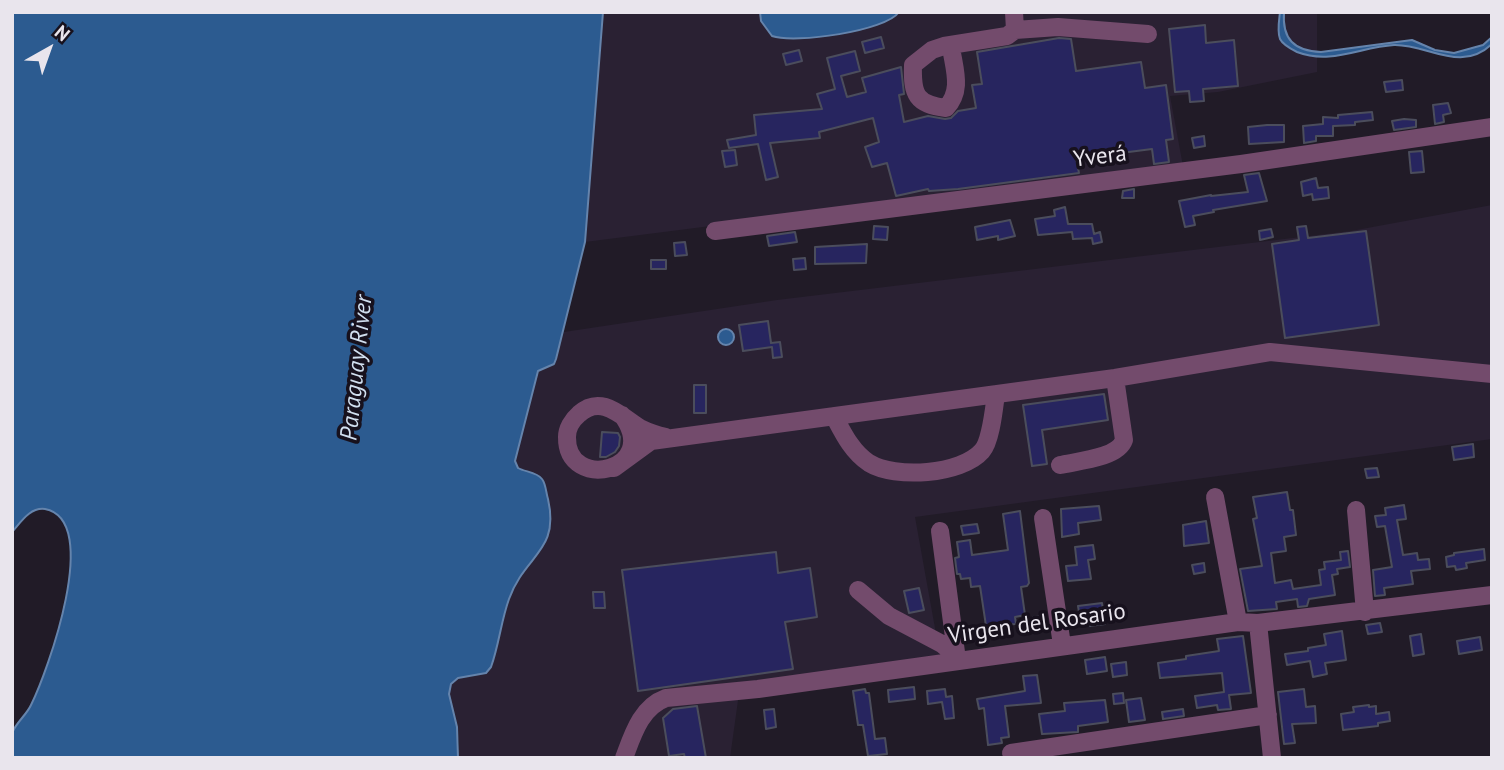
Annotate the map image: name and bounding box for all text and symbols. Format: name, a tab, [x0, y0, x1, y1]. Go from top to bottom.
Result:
north arrow	[14, 14, 84, 84]
text: N	[50, 20, 75, 46]
street label: Yverá	[1072, 140, 1128, 174]
water label: Paraguay River	[335, 294, 379, 442]
street label: Virgen del Rosario	[946, 598, 1128, 650]

